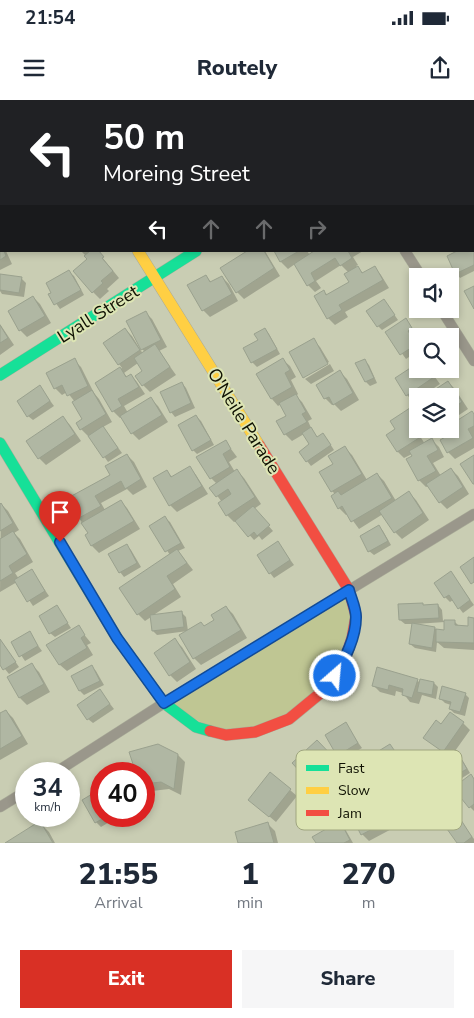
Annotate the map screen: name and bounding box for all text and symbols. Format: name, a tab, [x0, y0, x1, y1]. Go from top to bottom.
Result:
text: 21:54	[25, 5, 75, 31]
text: Routely	[197, 53, 277, 83]
icon: menu	[20, 54, 48, 82]
icon: share	[426, 54, 454, 82]
text: 50 m	[103, 114, 185, 161]
icon: left	[20, 120, 85, 185]
text: Moreing Street	[103, 159, 250, 189]
icon: left	[144, 215, 172, 243]
icon: ahead	[197, 215, 225, 243]
icon: ahead	[250, 215, 278, 243]
icon: right	[303, 215, 331, 243]
map controls	[409, 268, 459, 438]
button: sound	[409, 268, 459, 318]
street label: Lyall Street	[53, 279, 144, 349]
button: search	[409, 328, 459, 378]
street label: O'Neile Parade	[202, 363, 286, 479]
button: layers	[409, 388, 459, 438]
pin	[39, 491, 81, 542]
icon: arrive	[46, 498, 74, 526]
position arrow	[308, 649, 360, 701]
legend	[296, 750, 462, 830]
text: Fast	[338, 759, 364, 778]
speed limit sign: 40	[90, 762, 155, 827]
text: 34	[32, 771, 63, 805]
text: Slow	[338, 781, 370, 800]
text: km/h	[34, 799, 61, 815]
text: Jam	[337, 804, 362, 823]
text: 21:55	[78, 854, 158, 895]
text: 1	[241, 854, 259, 895]
text: 270	[342, 854, 396, 895]
text: Arrival	[94, 892, 142, 914]
text: min	[237, 892, 263, 914]
text: m	[362, 892, 375, 914]
button: Exit	[20, 950, 232, 1008]
button: Share	[242, 950, 454, 1008]

